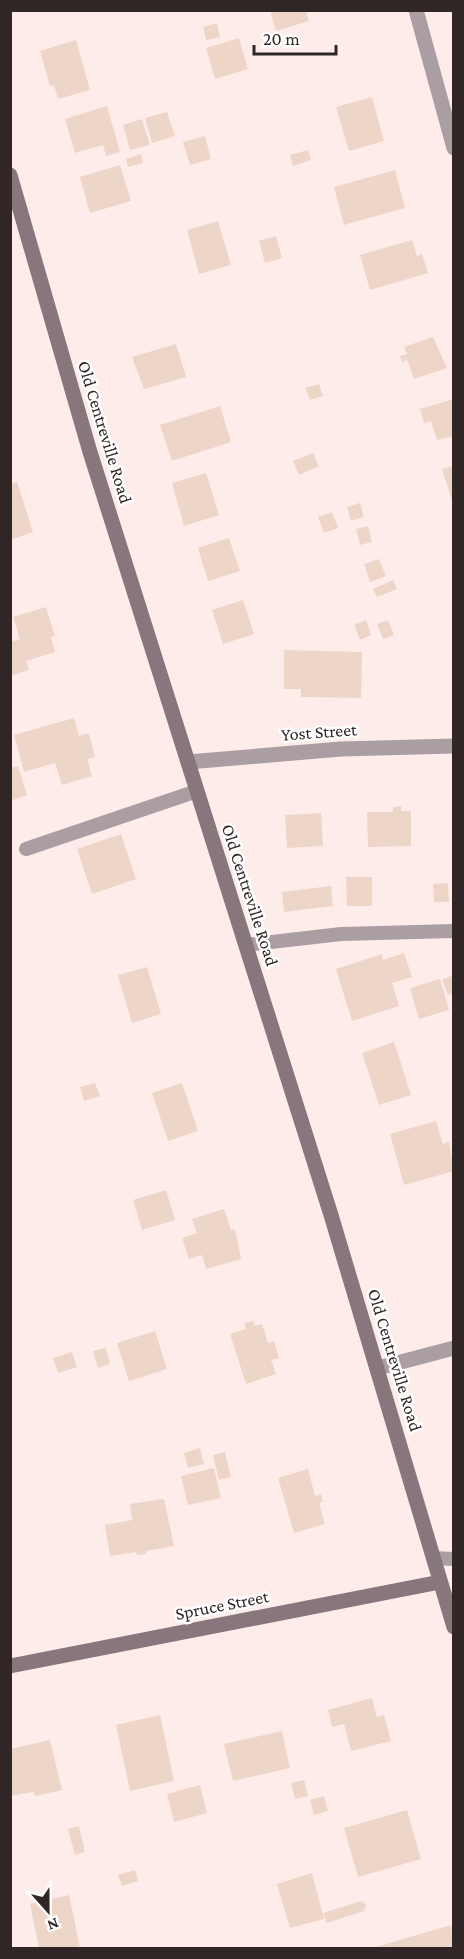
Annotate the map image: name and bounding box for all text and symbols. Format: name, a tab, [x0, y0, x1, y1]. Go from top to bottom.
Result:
scale bar	[254, 18, 336, 56]
text: 20 m	[263, 29, 300, 49]
street label: Old Centreville Road	[74, 358, 136, 506]
street label: Yost Street	[280, 719, 359, 745]
street label: Old Centreville Road	[218, 822, 283, 969]
street label: Old Centreville Road	[364, 1286, 426, 1434]
street label: Spruce Street	[174, 1586, 271, 1624]
north arrow	[18, 1881, 78, 1941]
text: N	[45, 1915, 61, 1934]

